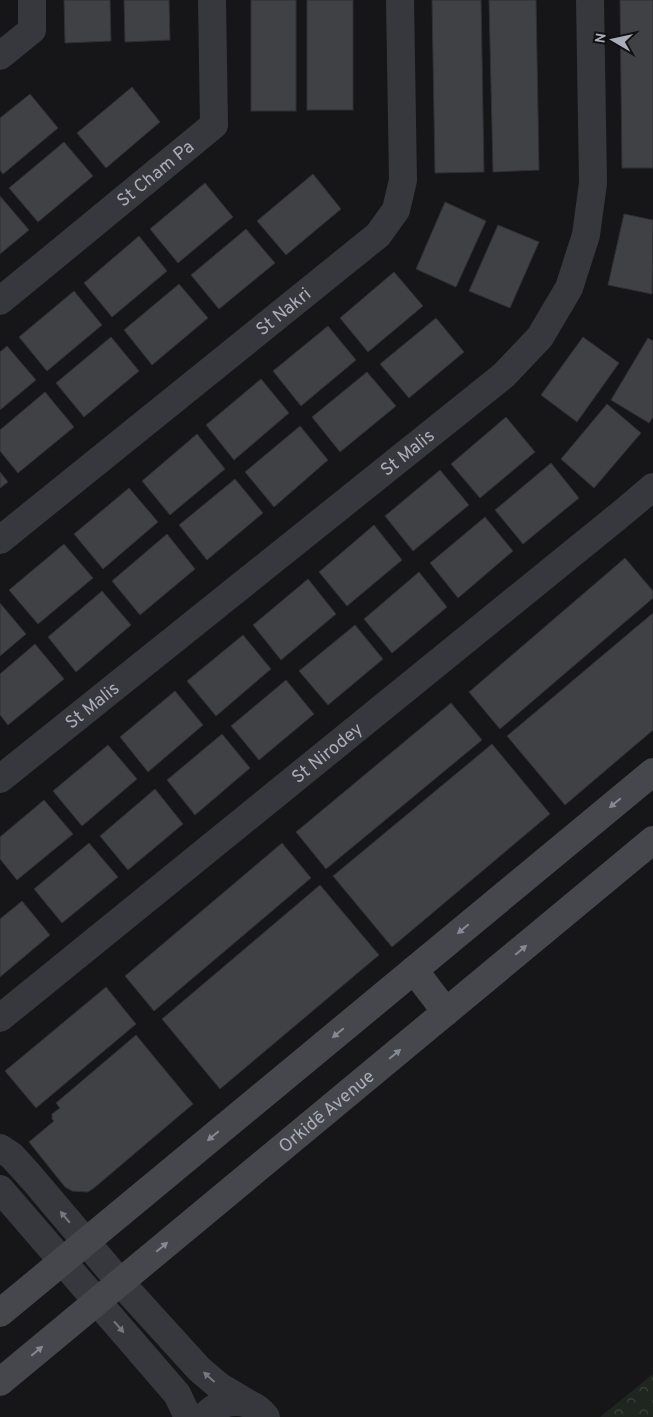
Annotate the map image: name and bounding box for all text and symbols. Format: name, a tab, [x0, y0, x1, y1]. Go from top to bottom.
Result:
north arrow	[588, 15, 638, 65]
text: N	[592, 32, 611, 45]
street label: St Cham Pa	[113, 136, 199, 213]
street label: St Nakri	[252, 283, 317, 342]
street label: St Malis	[377, 425, 440, 482]
street label: St Malis	[61, 678, 125, 735]
street label: St Nirodey	[288, 718, 368, 790]
one-way arrow	[609, 798, 622, 809]
one-way arrow	[458, 923, 470, 935]
one-way arrow	[514, 945, 527, 956]
one-way arrow	[332, 1027, 345, 1038]
one-way arrow	[389, 1048, 401, 1060]
street label: Orkidē Avenue	[275, 1066, 380, 1159]
one-way arrow	[207, 1131, 220, 1142]
one-way arrow	[59, 1211, 70, 1224]
one-way arrow	[156, 1241, 168, 1253]
one-way arrow	[113, 1321, 125, 1333]
one-way arrow	[31, 1345, 44, 1356]
one-way arrow	[203, 1371, 215, 1383]

